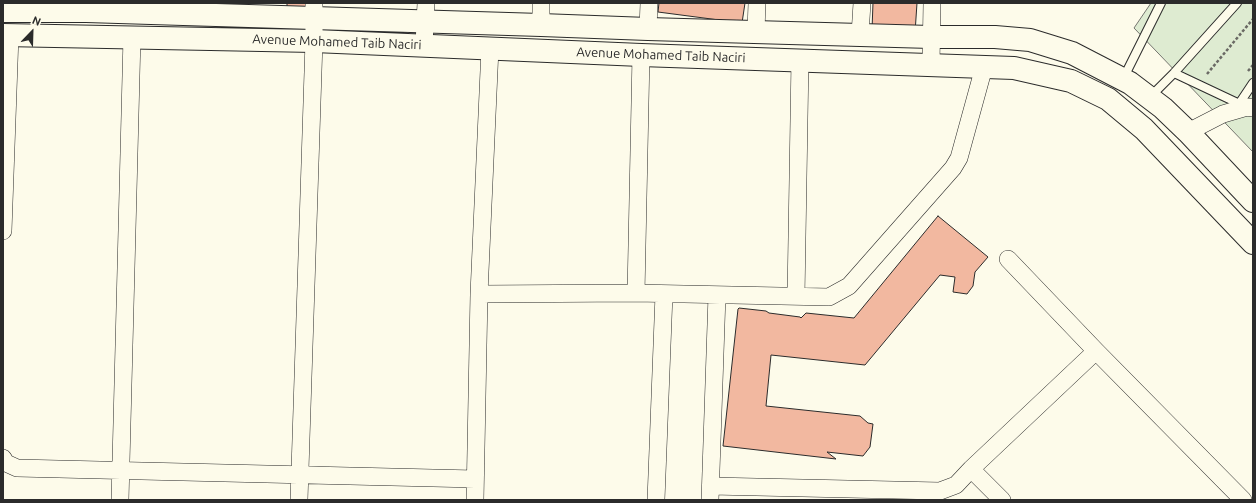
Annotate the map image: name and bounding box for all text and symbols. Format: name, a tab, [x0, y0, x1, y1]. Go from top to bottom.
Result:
north arrow	[12, 12, 52, 52]
text: N	[31, 14, 43, 28]
street label: Avenue Mohamed Taib Naciri	[252, 31, 422, 53]
street label: Avenue Mohamed Taib Naciri	[576, 44, 746, 66]

